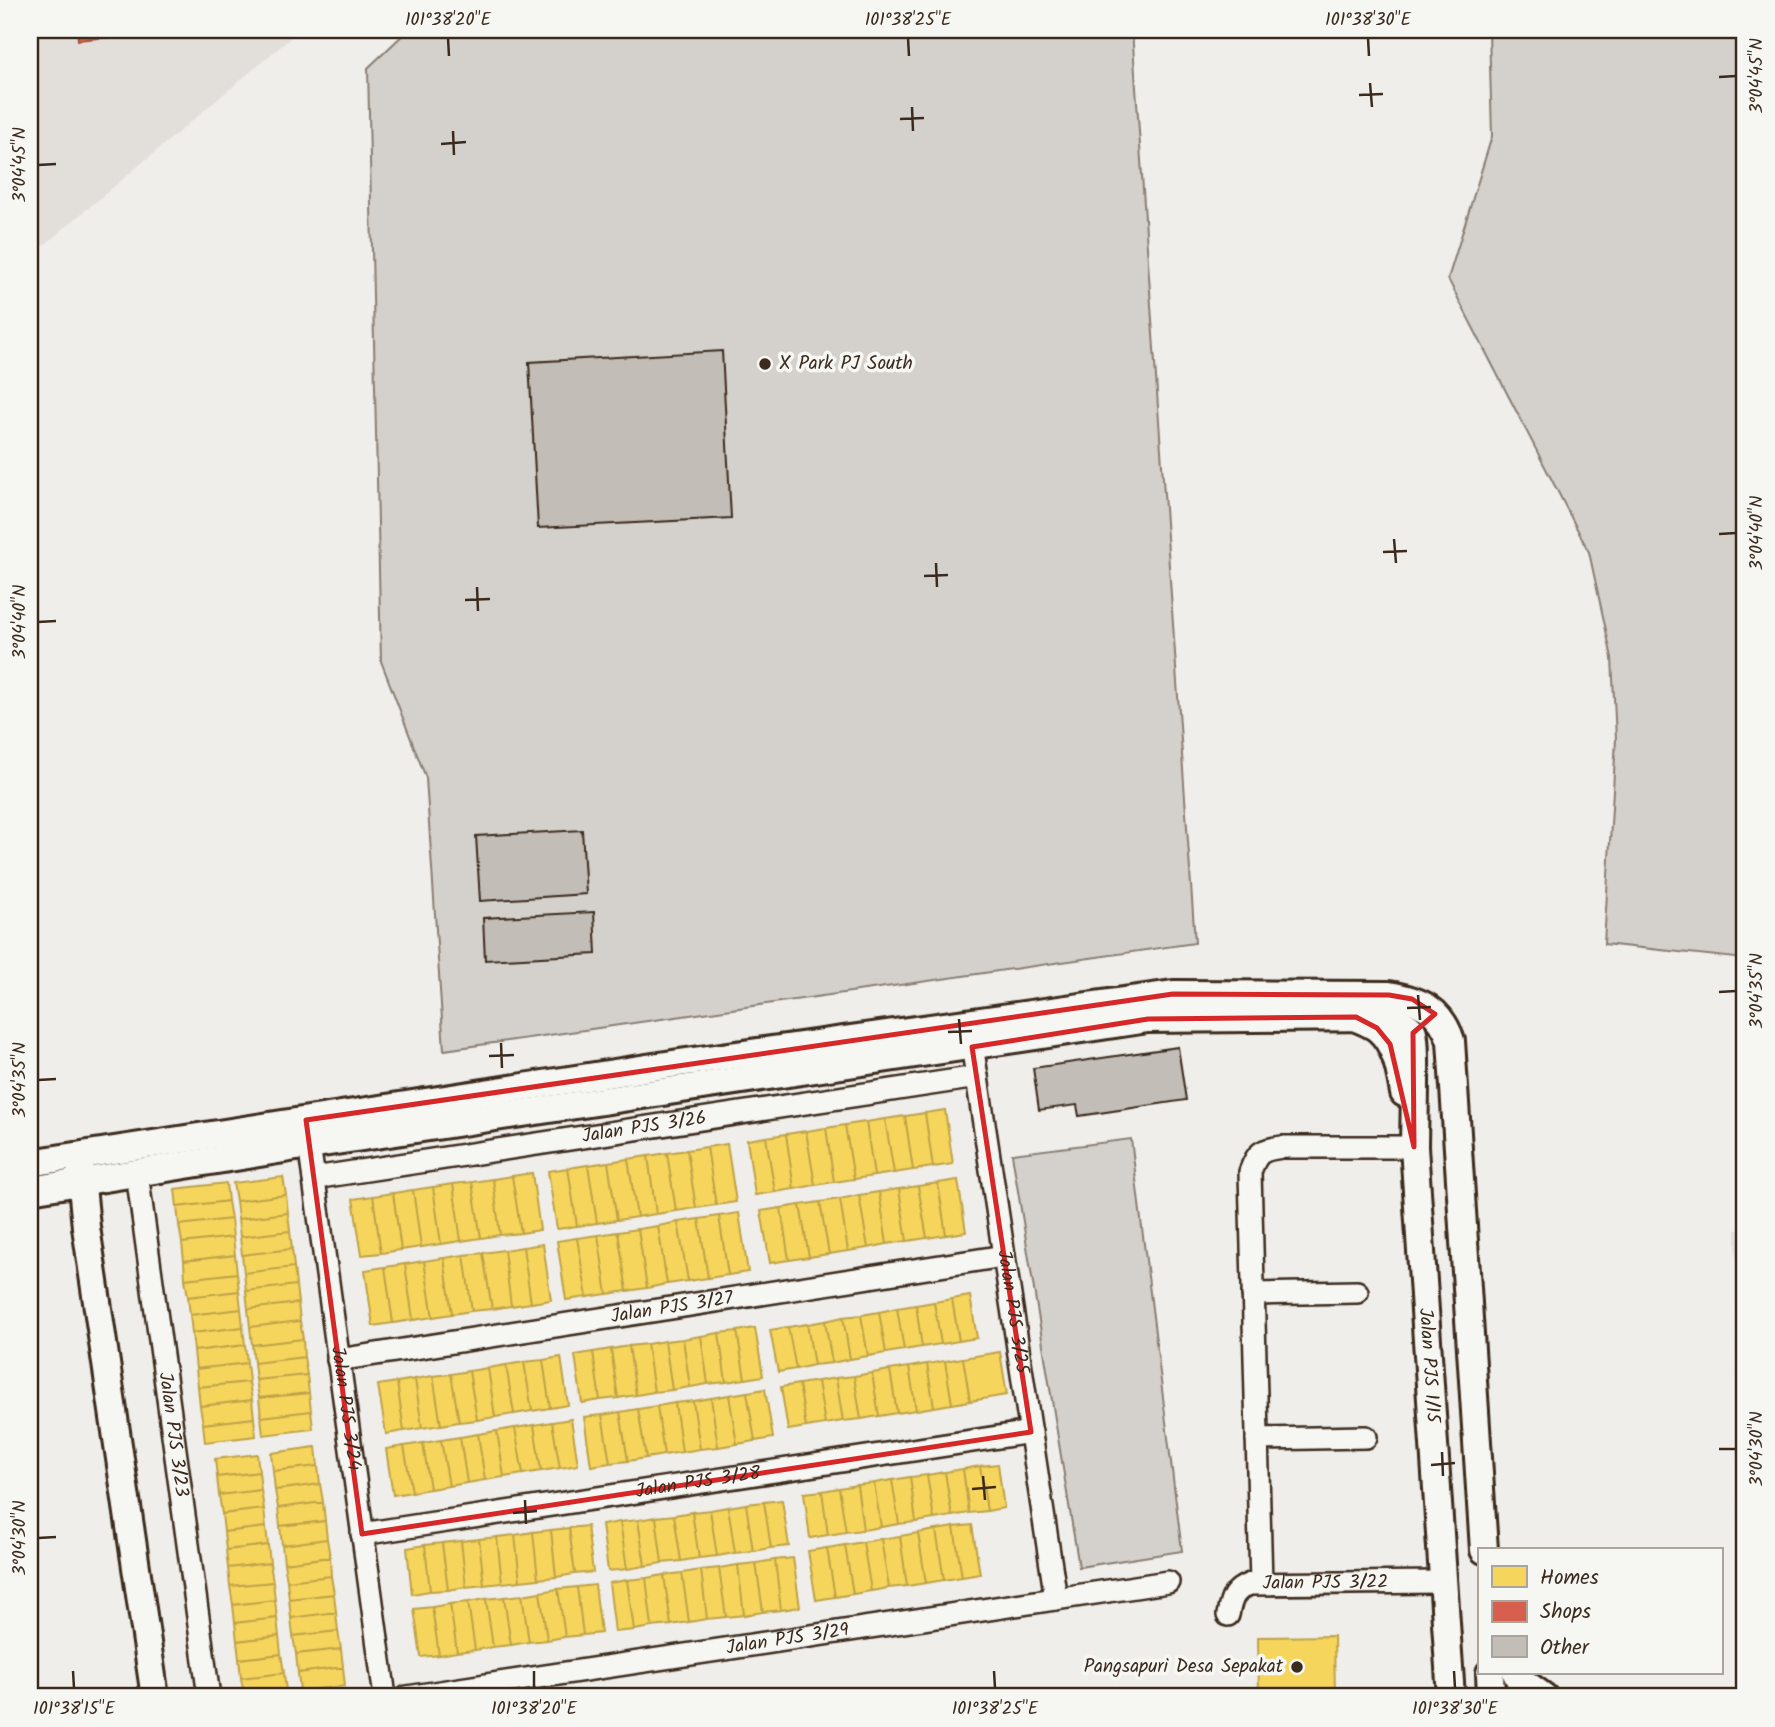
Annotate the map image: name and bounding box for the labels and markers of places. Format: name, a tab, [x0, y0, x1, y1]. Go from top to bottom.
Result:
place label: X Park PJ South	[779, 349, 913, 379]
marker: X Park PJ South	[757, 356, 773, 372]
place label: Pangsapuri Desa Sepakat	[1084, 1652, 1284, 1682]
marker: Pangsapuri Desa Sepakat	[1289, 1659, 1305, 1675]

